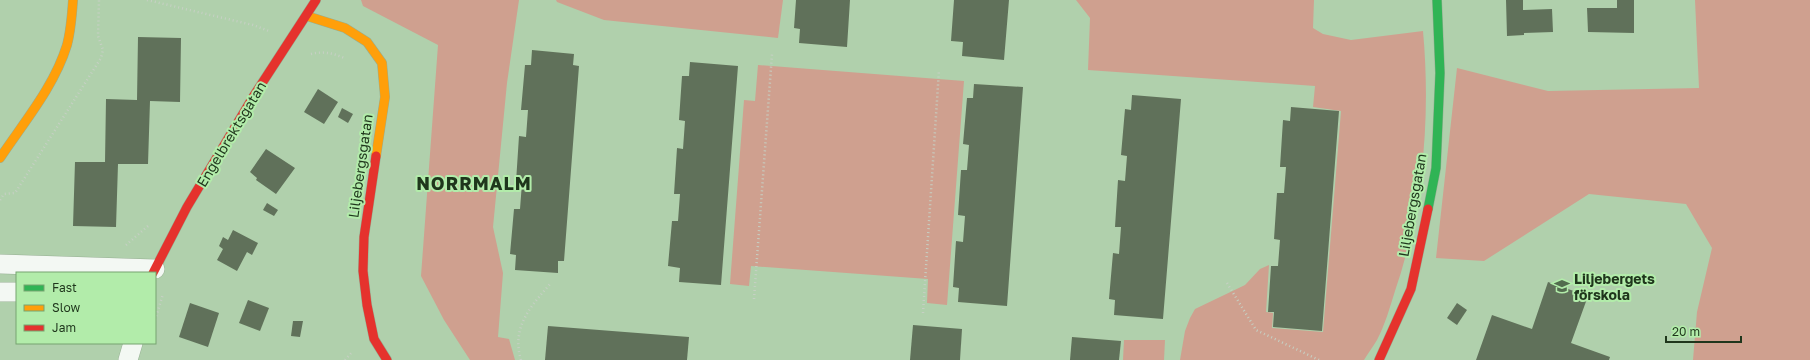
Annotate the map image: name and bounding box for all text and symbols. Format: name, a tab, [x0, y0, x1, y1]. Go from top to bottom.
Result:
street label: Engelbrektsgatan	[193, 78, 269, 190]
street label: Liljebergsgatan	[344, 113, 376, 219]
street label: Liljebergsgatan	[1395, 152, 1429, 258]
district label: NORRMALM	[416, 172, 532, 194]
place label: Liljebergets förskola	[1574, 270, 1655, 303]
legend	[16, 272, 156, 344]
school or university icon: Liljebergets förskola	[1553, 277, 1571, 295]
text: Fast	[52, 280, 77, 295]
text: Slow	[52, 300, 80, 315]
scale bar	[1666, 318, 1741, 344]
text: Jam	[52, 320, 76, 335]
text: 20 m	[1672, 324, 1700, 339]

